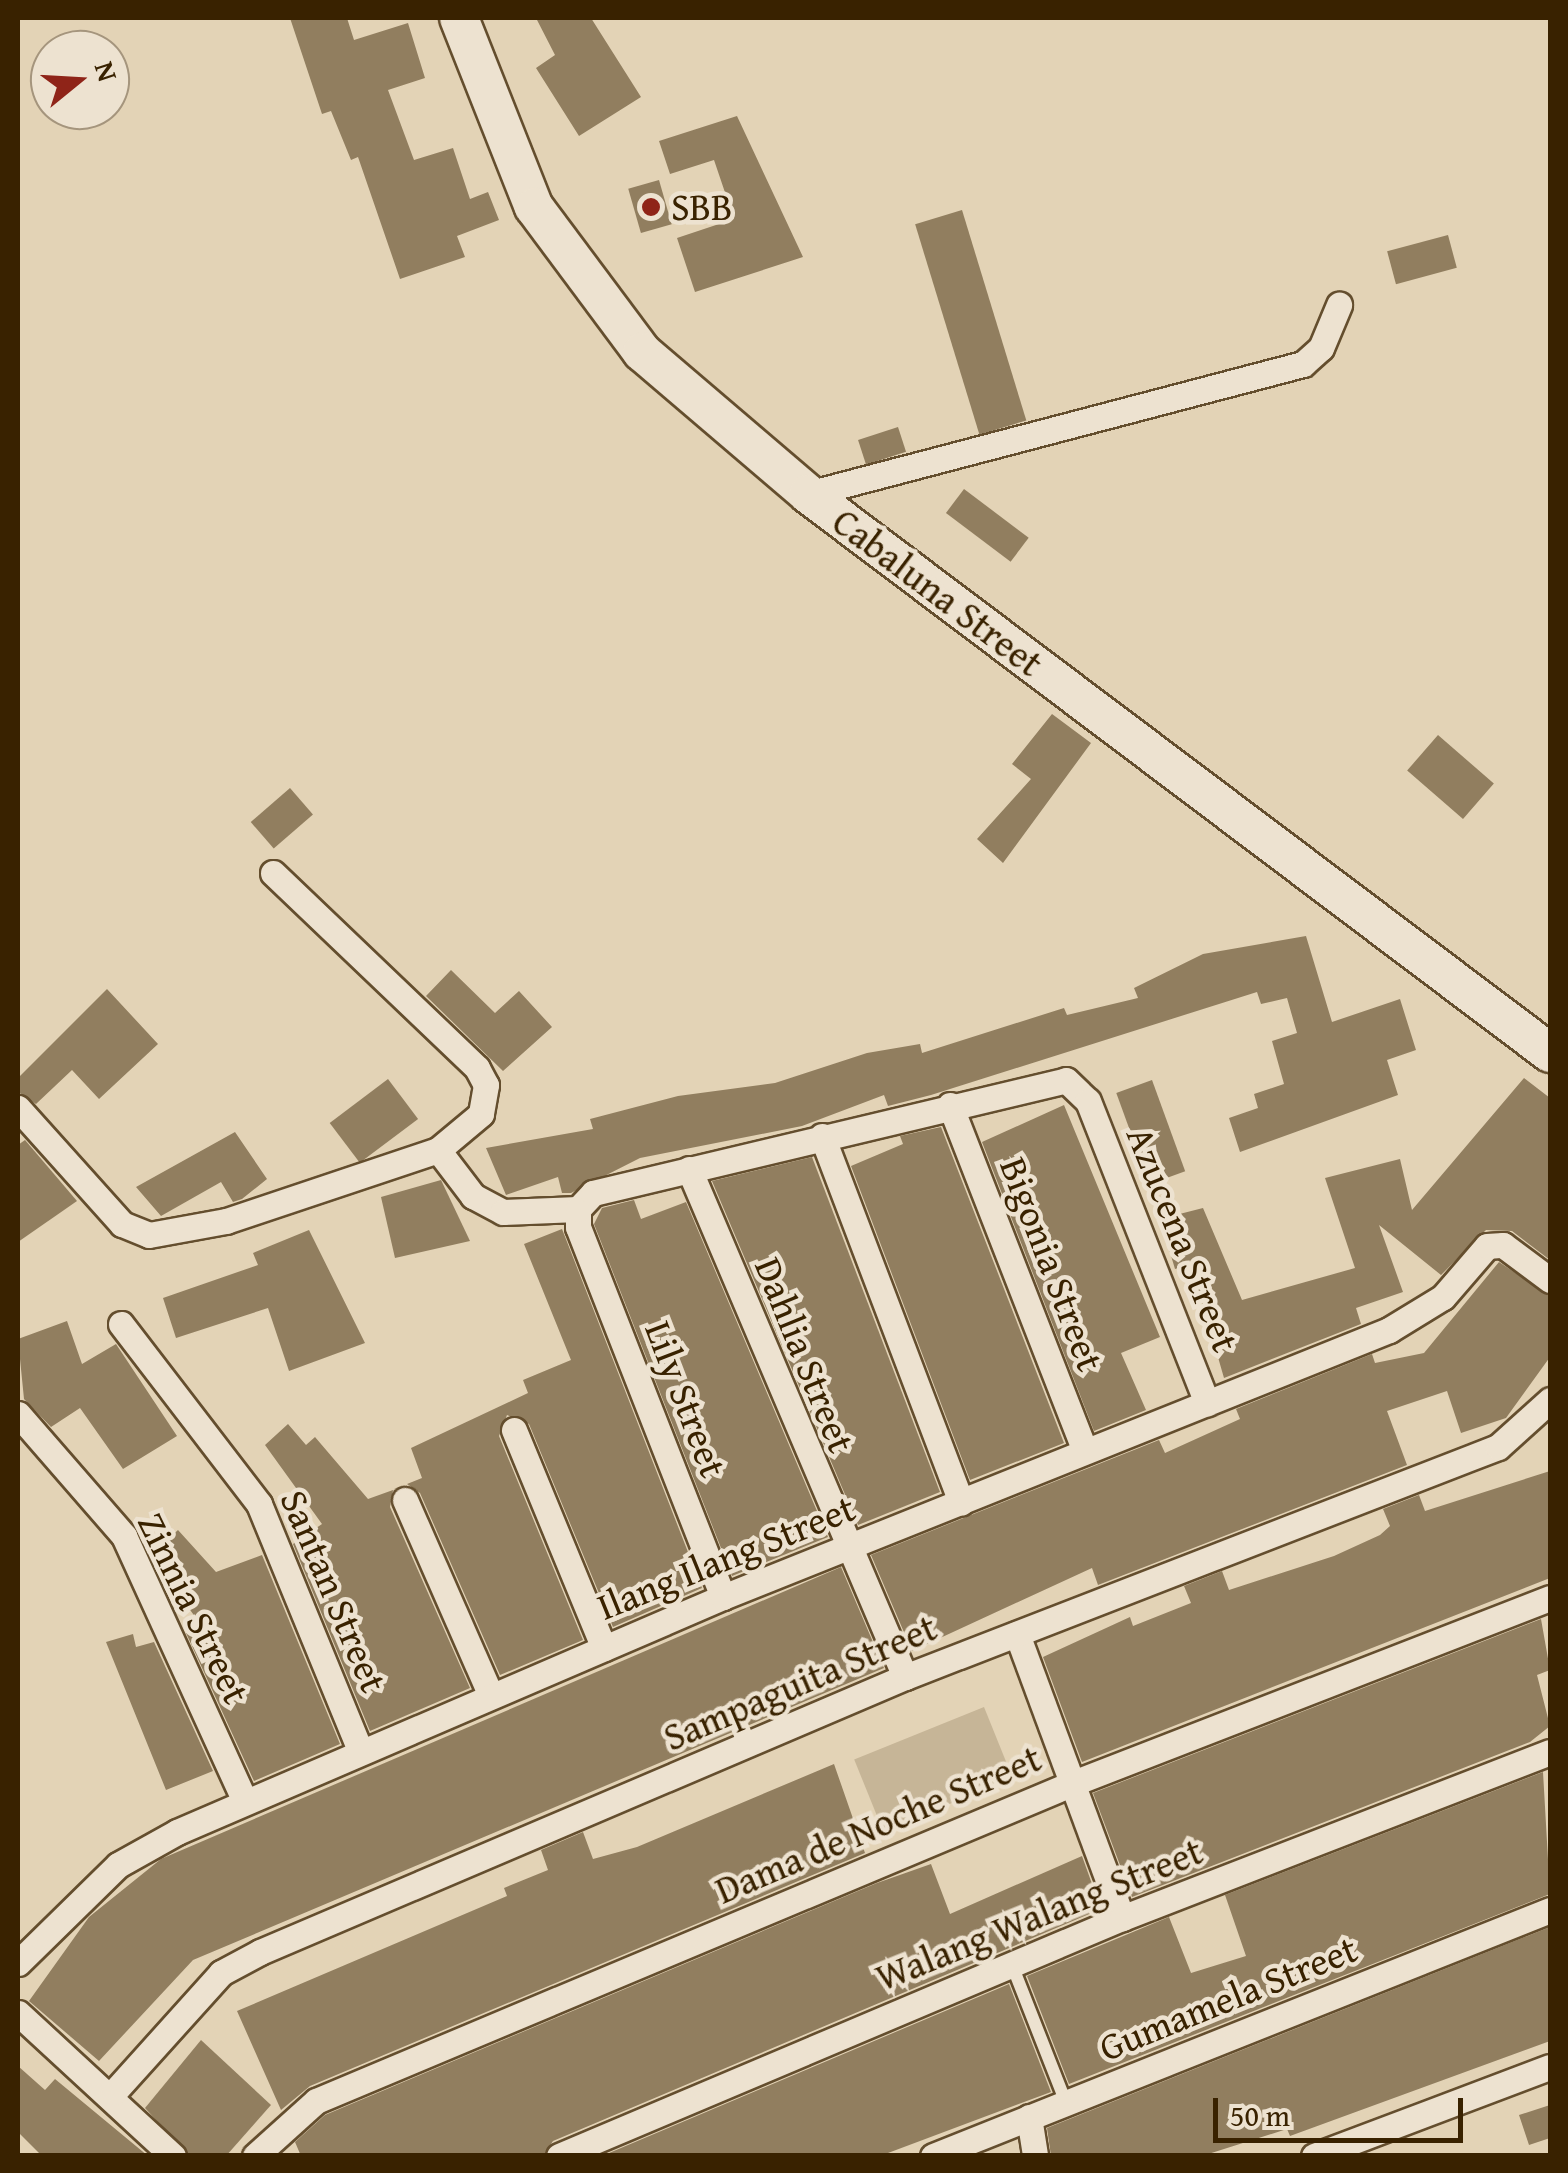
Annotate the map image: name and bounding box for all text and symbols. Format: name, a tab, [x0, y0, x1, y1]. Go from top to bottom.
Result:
north arrow	[30, 30, 130, 130]
text: N	[85, 56, 129, 86]
place label: SBB	[671, 184, 733, 230]
marker: SBB	[640, 196, 662, 218]
street label: Cabaluna Street	[824, 498, 1052, 686]
street label: Azucena Street	[1117, 1120, 1249, 1358]
street label: Bigonia Street	[990, 1151, 1114, 1377]
street label: Dahlia Street	[745, 1251, 865, 1459]
street label: Lily Street	[635, 1315, 737, 1483]
street label: Santan Street	[271, 1483, 397, 1699]
street label: Ilang Ilang Street	[590, 1485, 862, 1629]
street label: Zinnia Street	[128, 1505, 260, 1711]
street label: Sampaguita Street	[657, 1604, 943, 1760]
street label: Dama de Noche Street	[708, 1735, 1048, 1913]
street label: Walang Walang Street	[869, 1828, 1209, 2000]
street label: Gumamela Street	[1092, 1926, 1364, 2070]
scale bar	[1218, 2078, 1468, 2140]
text: 50 m	[1230, 2093, 1290, 2137]

